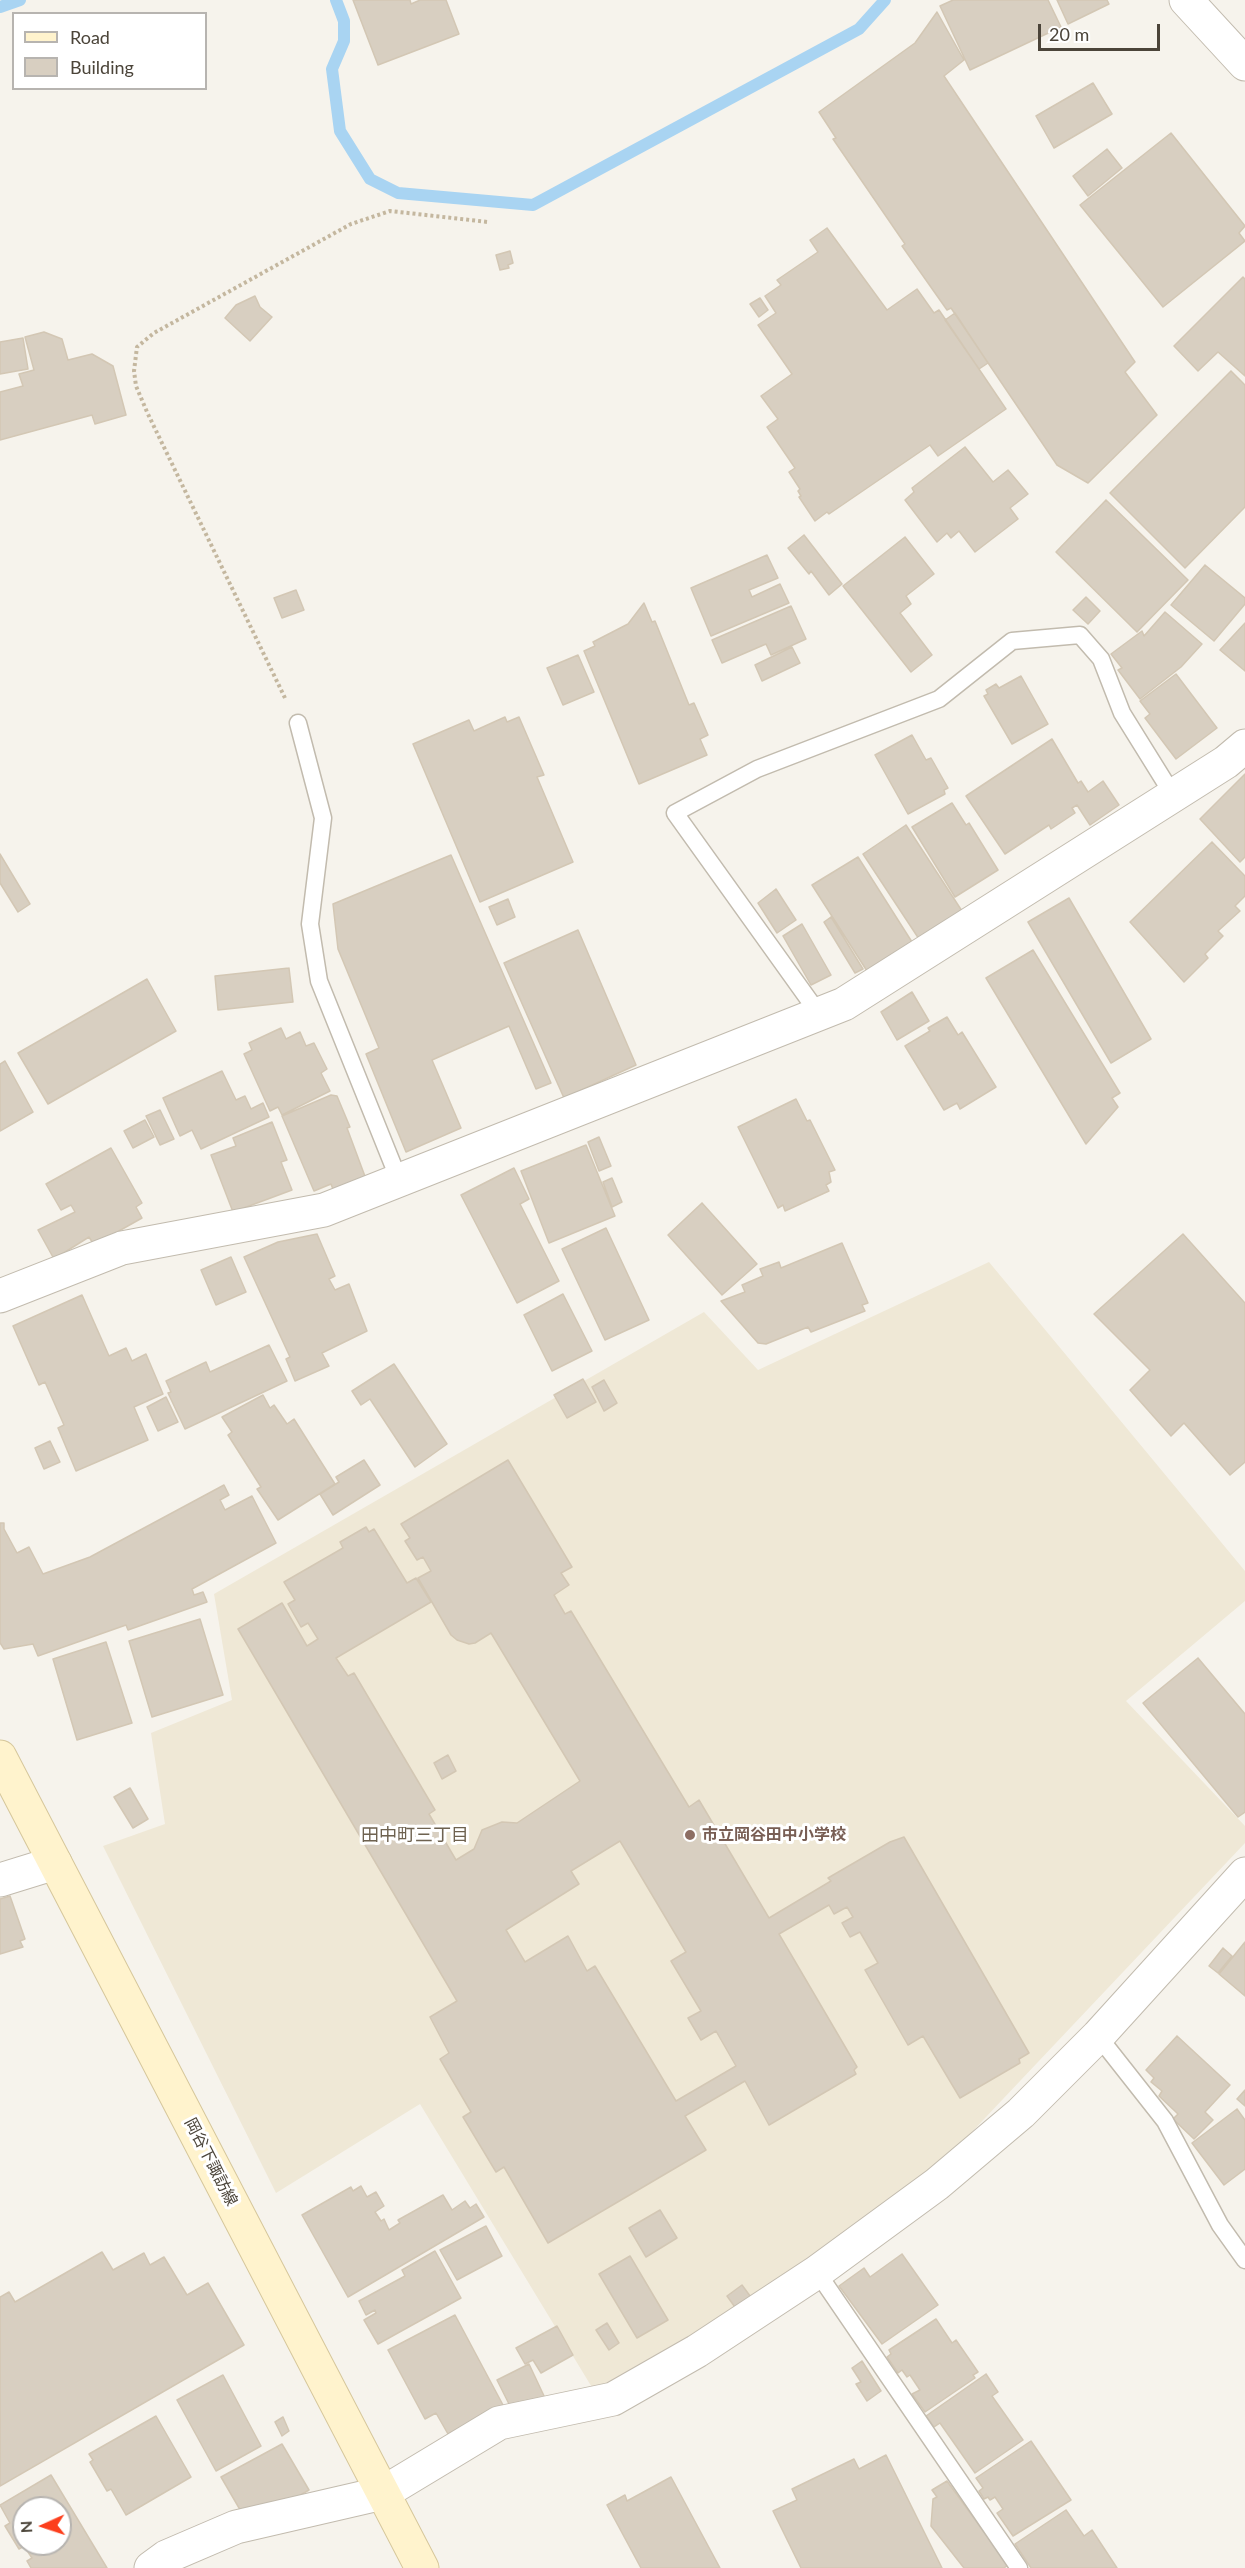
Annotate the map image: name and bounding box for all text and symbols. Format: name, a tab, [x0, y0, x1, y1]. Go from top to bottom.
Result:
legend	[12, 12, 207, 90]
scale bar	[1041, 12, 1162, 50]
text: 20 m	[1049, 23, 1089, 45]
text: Road	[70, 26, 110, 48]
text: Building	[70, 56, 134, 78]
district label: 田中町三丁目	[361, 1824, 469, 1846]
place label: 市立岡谷田中小学校	[702, 1825, 846, 1845]
marker: 市立岡谷田中小学校	[683, 1828, 697, 1842]
street label: 岡谷下諏訪線	[181, 2115, 241, 2209]
north arrow	[12, 2496, 72, 2556]
text: N	[16, 2520, 35, 2534]

